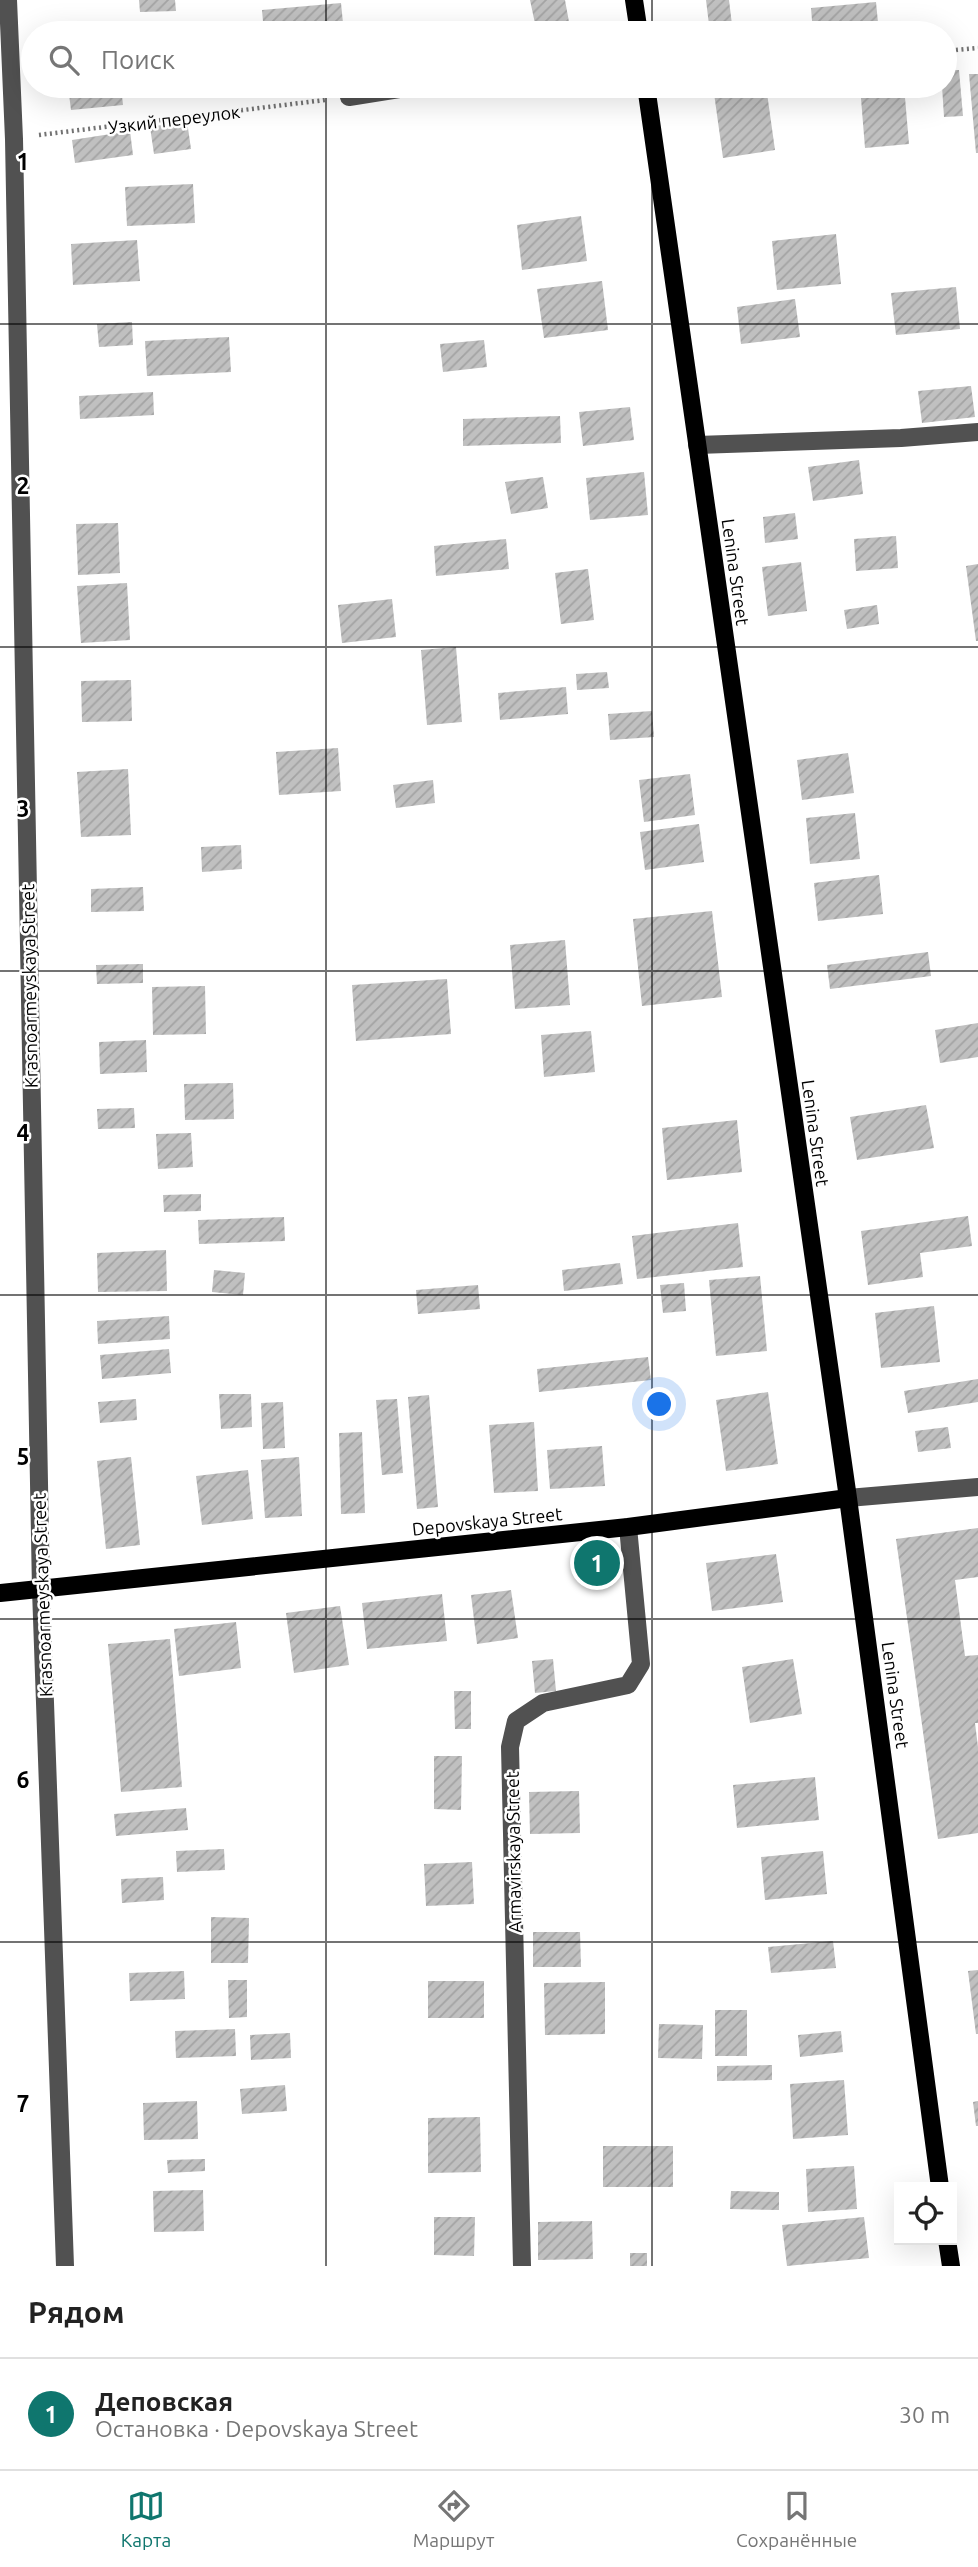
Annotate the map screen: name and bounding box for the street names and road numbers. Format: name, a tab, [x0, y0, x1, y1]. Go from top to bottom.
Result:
street label: Узкий переулок	[107, 101, 241, 137]
street label: Lenina Street	[719, 517, 753, 627]
street label: Krasnoarmeyskaya Street	[17, 884, 41, 1088]
street label: Lenina Street	[799, 1078, 833, 1188]
street label: Krasnoarmeyskaya Street	[28, 1493, 56, 1697]
street label: Depovskaya Street	[411, 1503, 563, 1539]
street label: Lenina Street	[879, 1640, 913, 1750]
street label: Armavirskaya Street	[502, 1771, 524, 1933]

